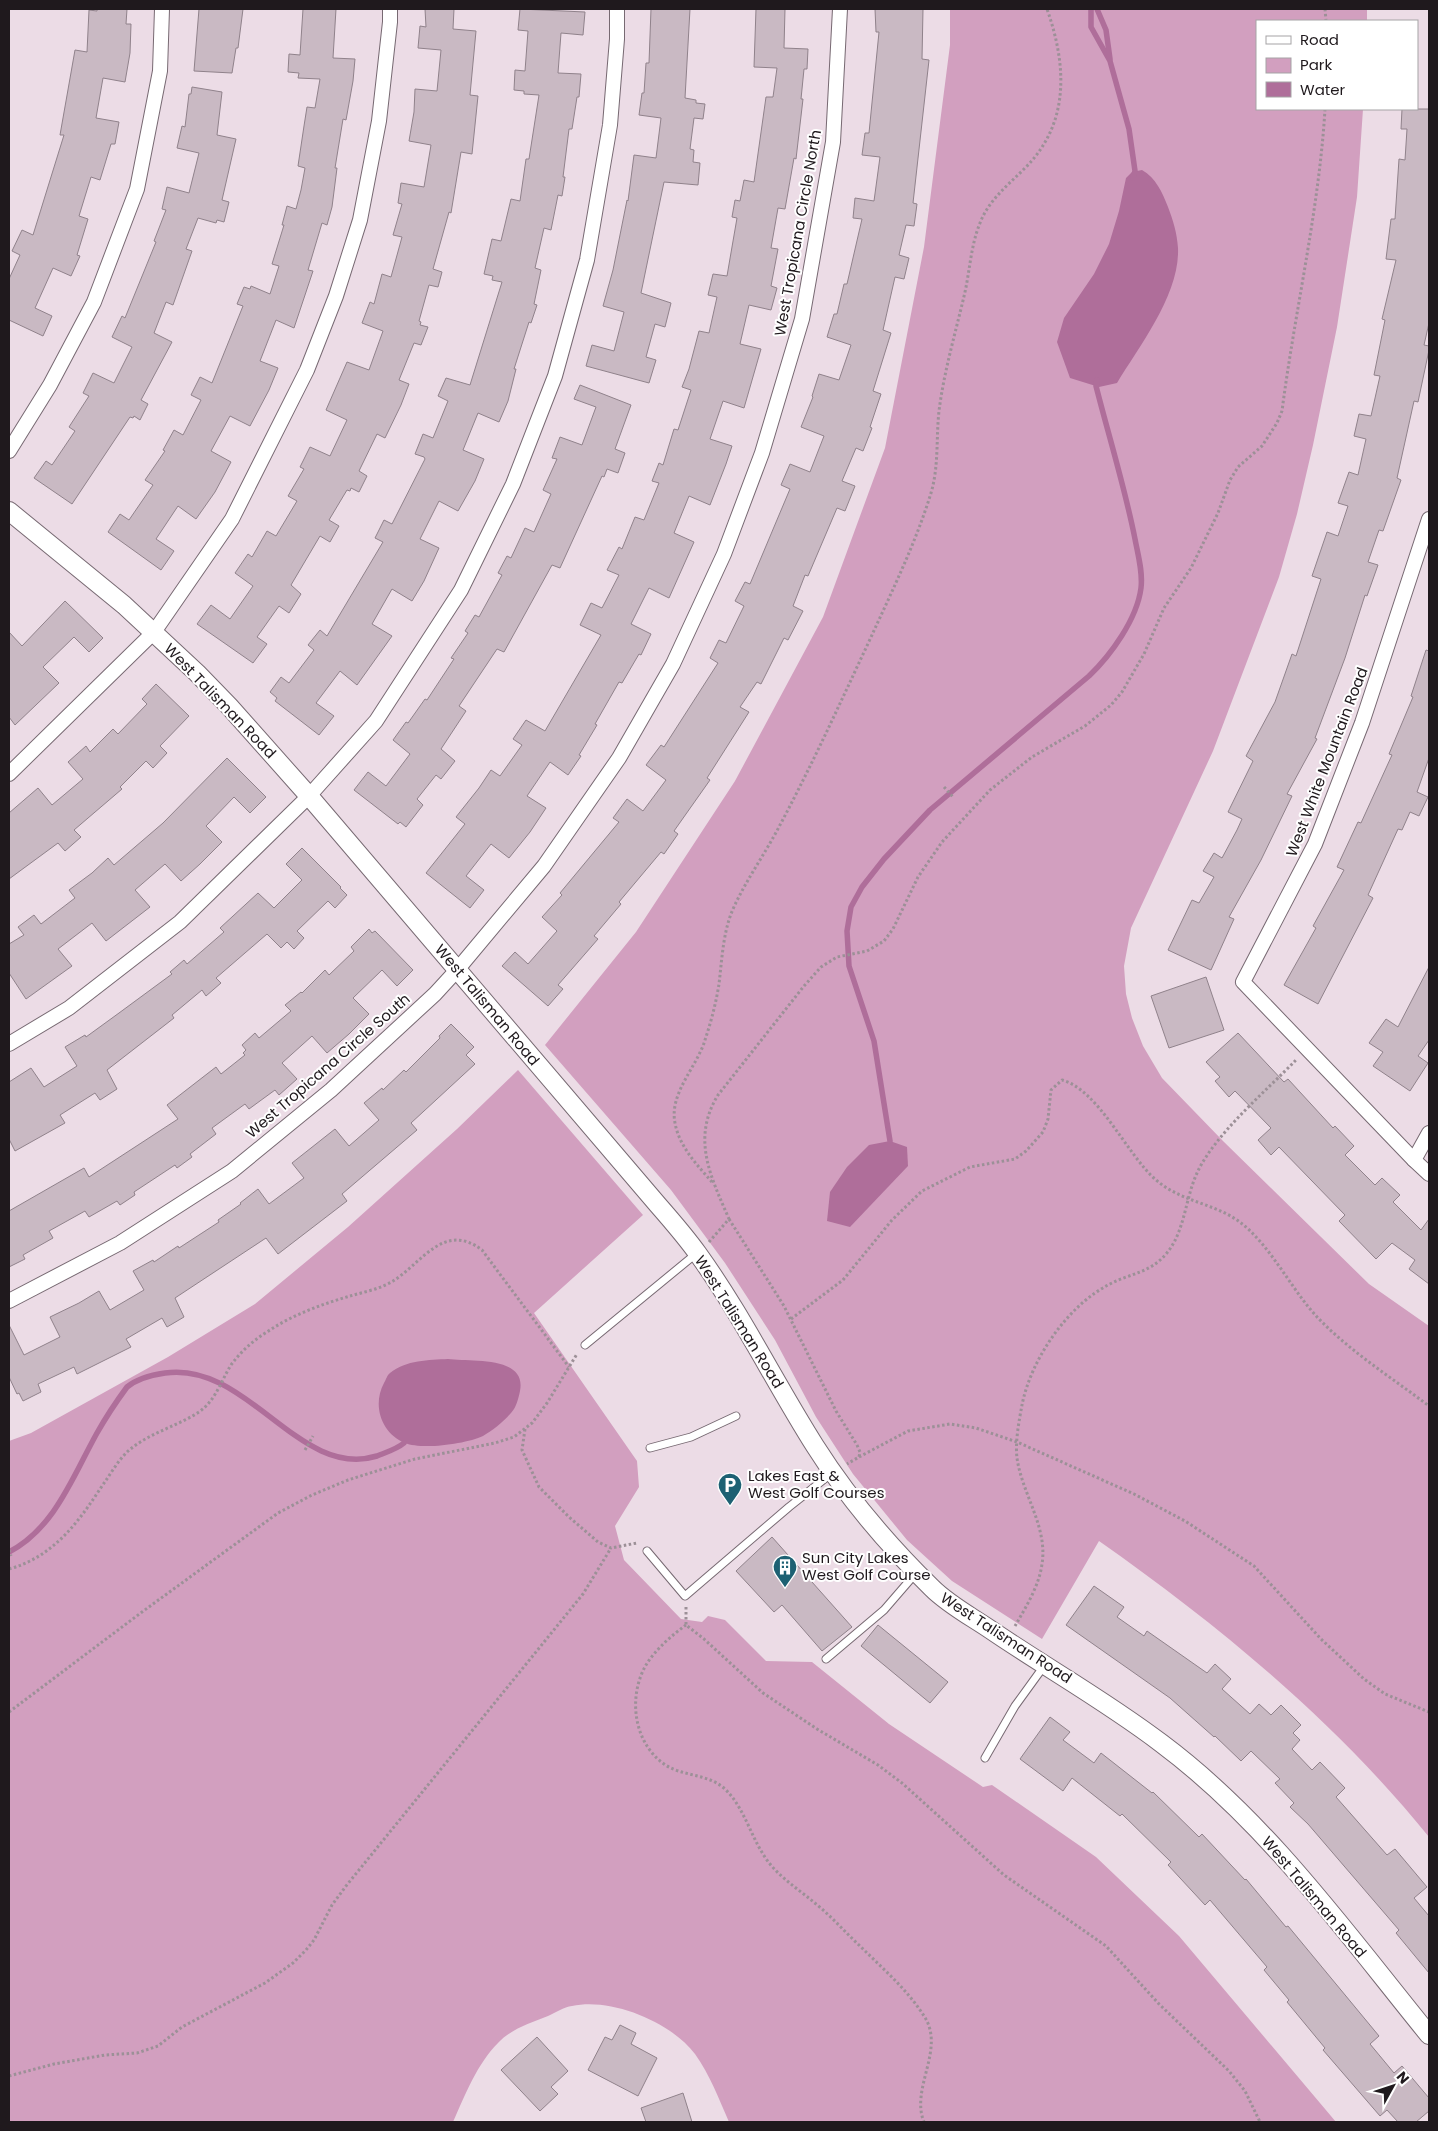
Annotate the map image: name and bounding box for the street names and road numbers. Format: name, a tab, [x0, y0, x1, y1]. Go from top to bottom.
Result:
street label: West Tropicana Circle North	[769, 128, 826, 338]
street label: West Talisman Road	[160, 638, 281, 763]
street label: West White Mountain Road	[1281, 664, 1372, 860]
street label: West Talisman Road	[430, 939, 545, 1070]
street label: West Tropicana Circle South	[241, 988, 414, 1143]
street label: West Talisman Road	[690, 1251, 789, 1392]
street label: West Talisman Road	[936, 1587, 1076, 1688]
street label: West Talisman Road	[1257, 1831, 1372, 1962]

